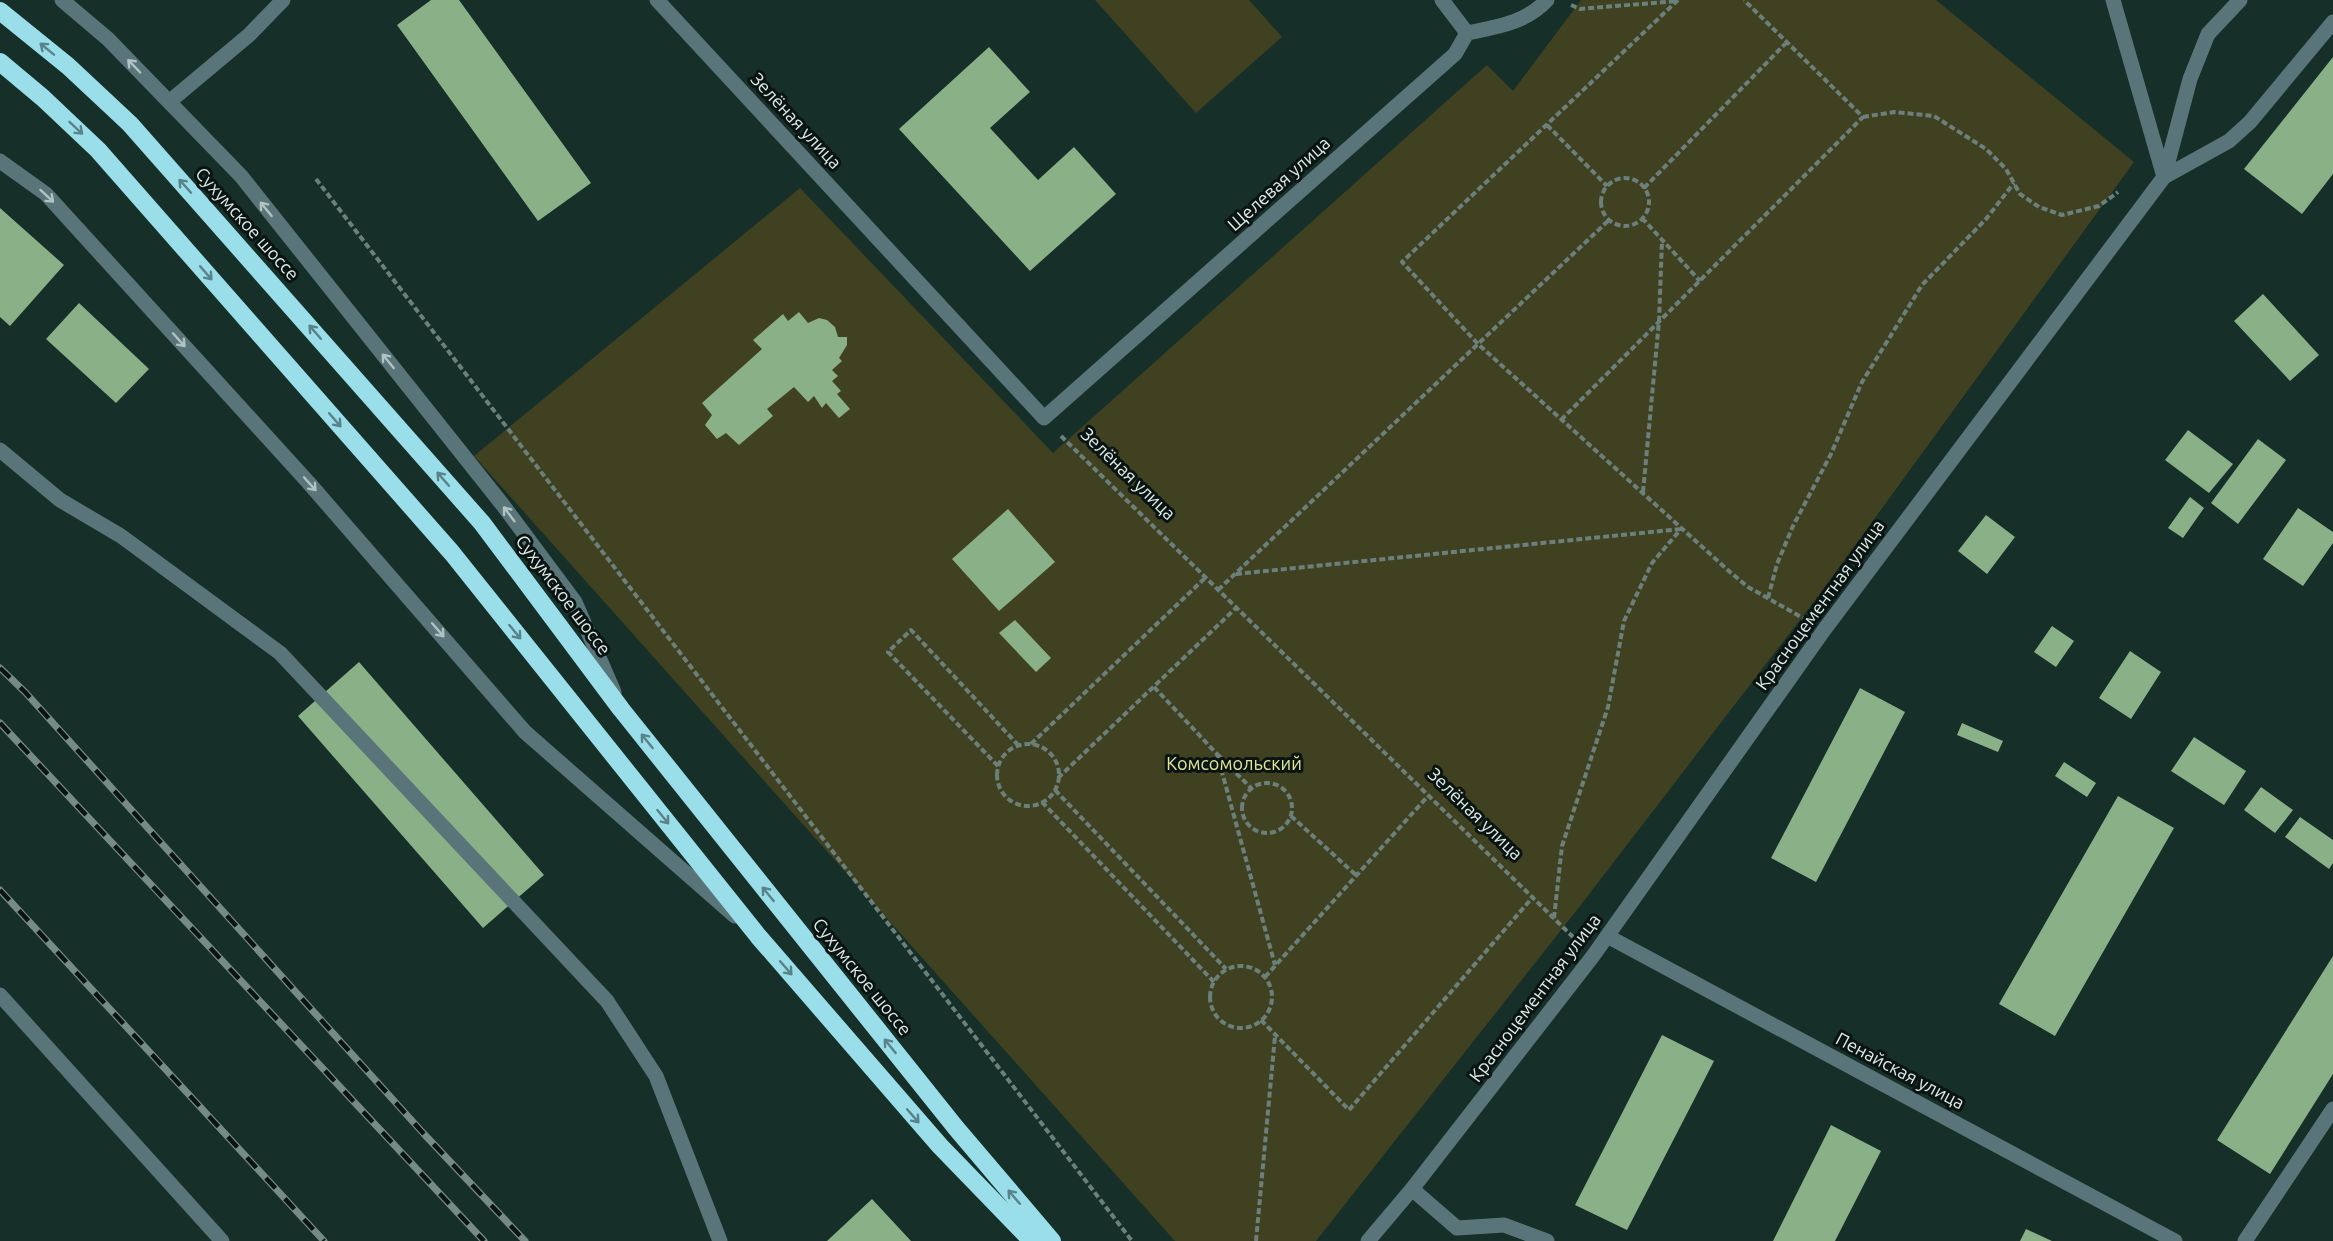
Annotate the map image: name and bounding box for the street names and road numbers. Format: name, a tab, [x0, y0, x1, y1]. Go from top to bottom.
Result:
street label: Зелёная улица	[747, 68, 846, 172]
street label: Щелевая улица	[1223, 132, 1333, 234]
street label: Сухумское шоссе	[192, 163, 304, 284]
street label: Зелёная улица	[1077, 423, 1180, 523]
street label: Красноцементная улица	[1751, 516, 1888, 693]
street label: Сухумское шоссе	[512, 531, 615, 658]
street label: Зелёная улица	[1424, 763, 1527, 863]
street label: Красноцементная улица	[1465, 910, 1604, 1085]
street label: Сухумское шоссе	[810, 914, 916, 1039]
street label: Пенайская улица	[1833, 1028, 1968, 1112]

